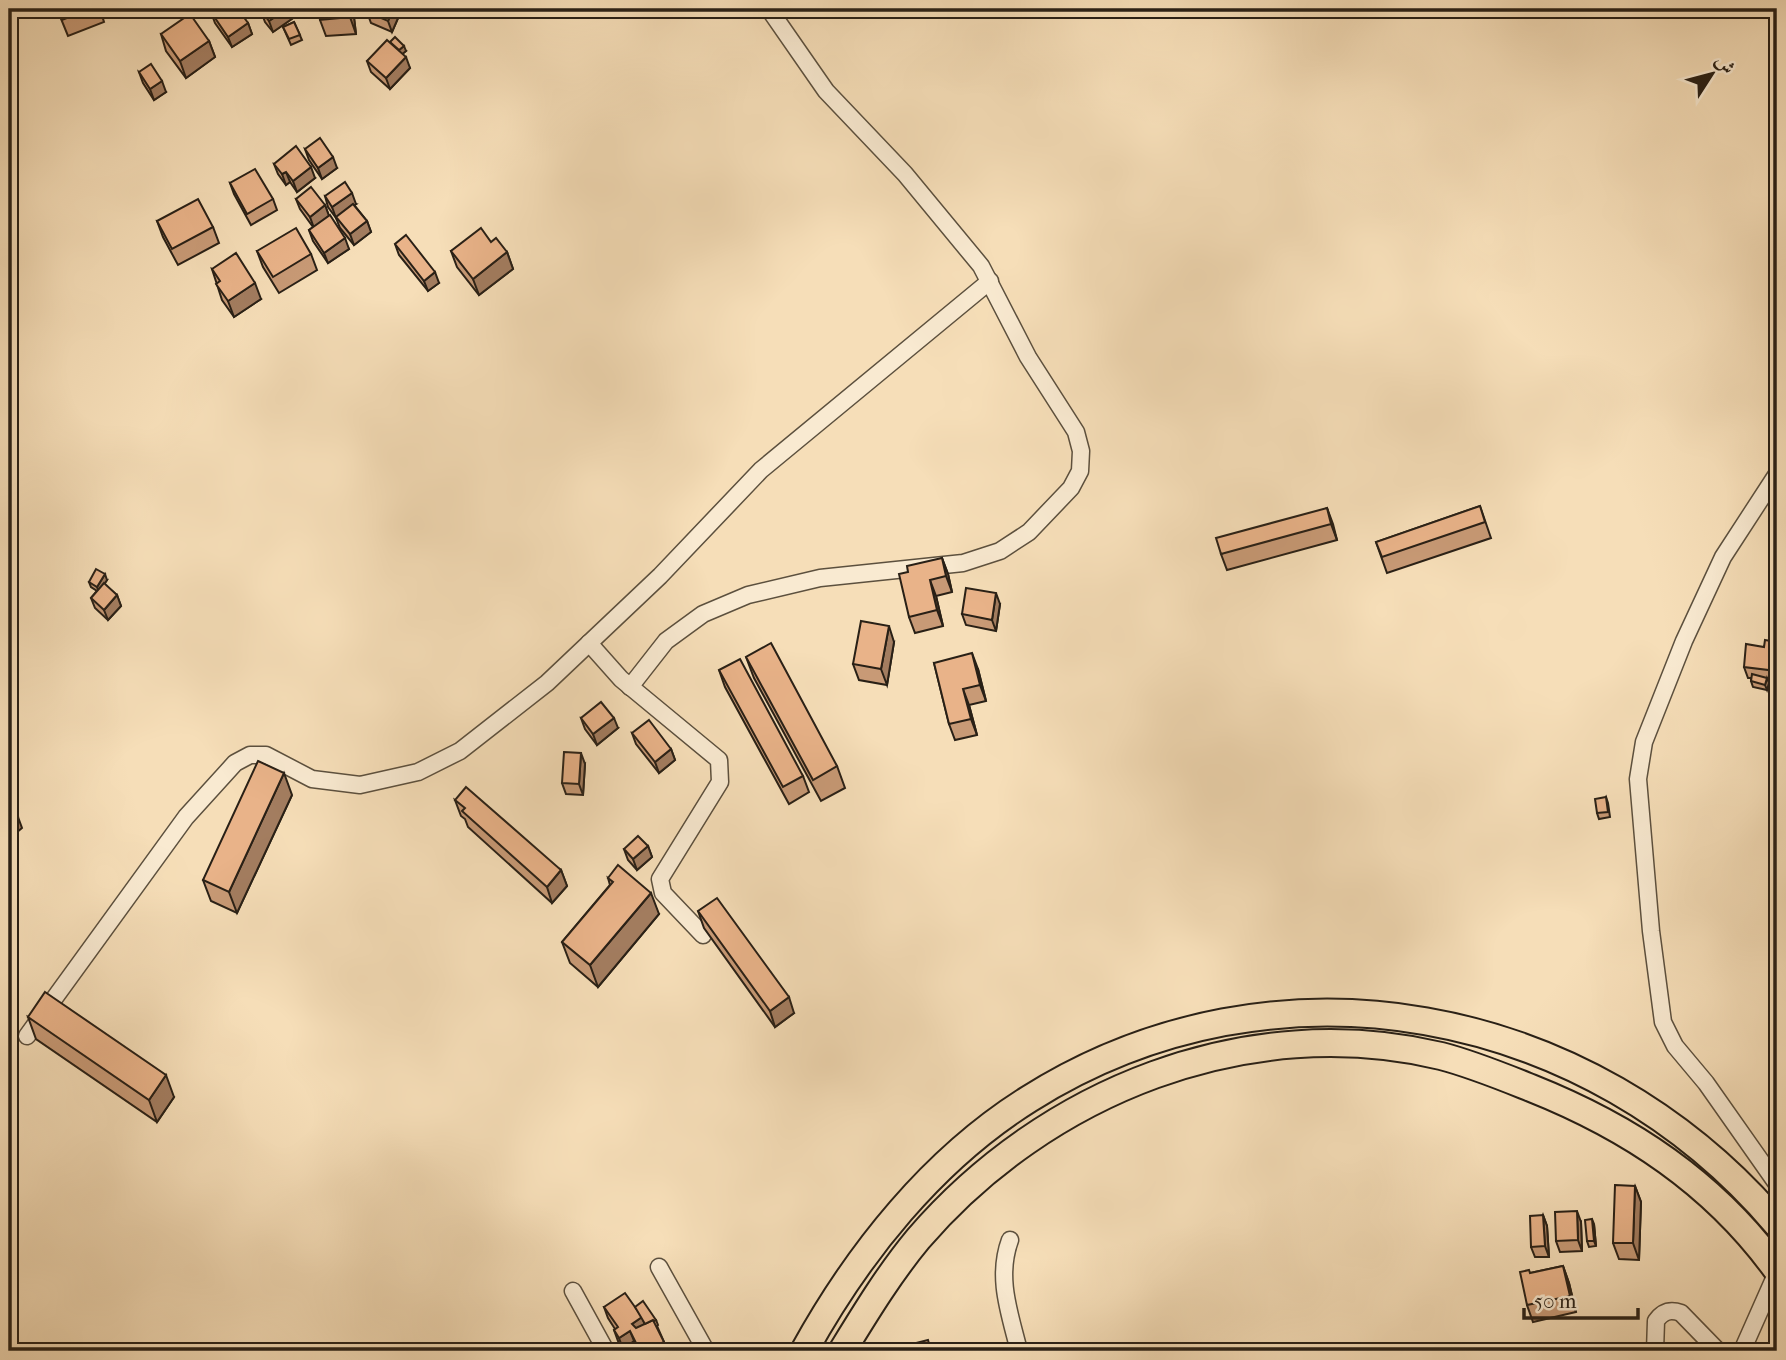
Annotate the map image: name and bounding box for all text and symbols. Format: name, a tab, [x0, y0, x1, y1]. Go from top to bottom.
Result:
north arrow	[1678, 38, 1748, 108]
text: ش	[1711, 51, 1739, 79]
scale bar	[1524, 1276, 1637, 1320]
text: 50 m	[1534, 1289, 1577, 1313]

